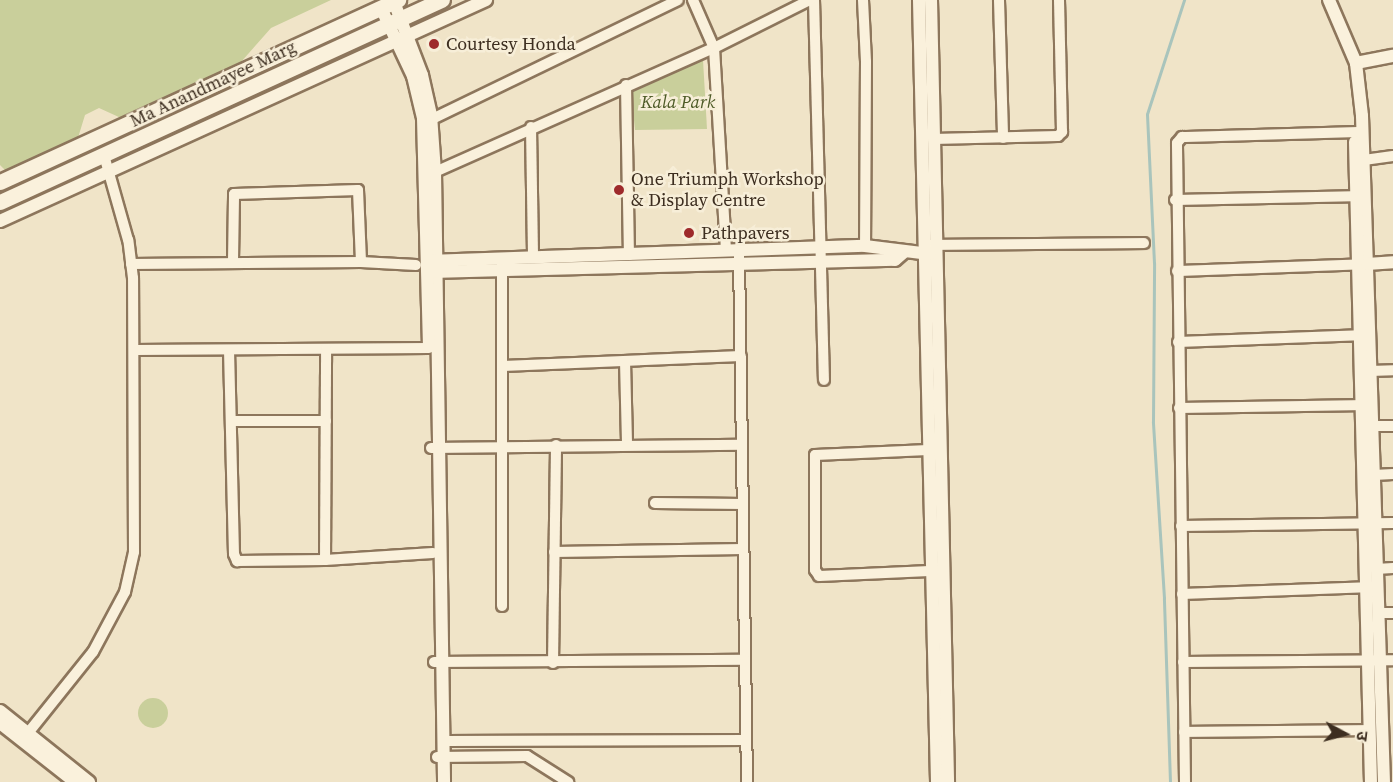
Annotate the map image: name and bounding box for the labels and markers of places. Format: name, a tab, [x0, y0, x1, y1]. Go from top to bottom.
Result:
place label: Courtesy Honda	[446, 33, 576, 55]
marker: Courtesy Honda	[427, 37, 441, 51]
place label: One Triumph Workshop & Display Centre	[631, 169, 825, 212]
marker: One Triumph Workshop & Display Centre	[612, 183, 626, 197]
place label: Pathpavers	[701, 222, 790, 244]
marker: Pathpavers	[682, 226, 696, 240]

